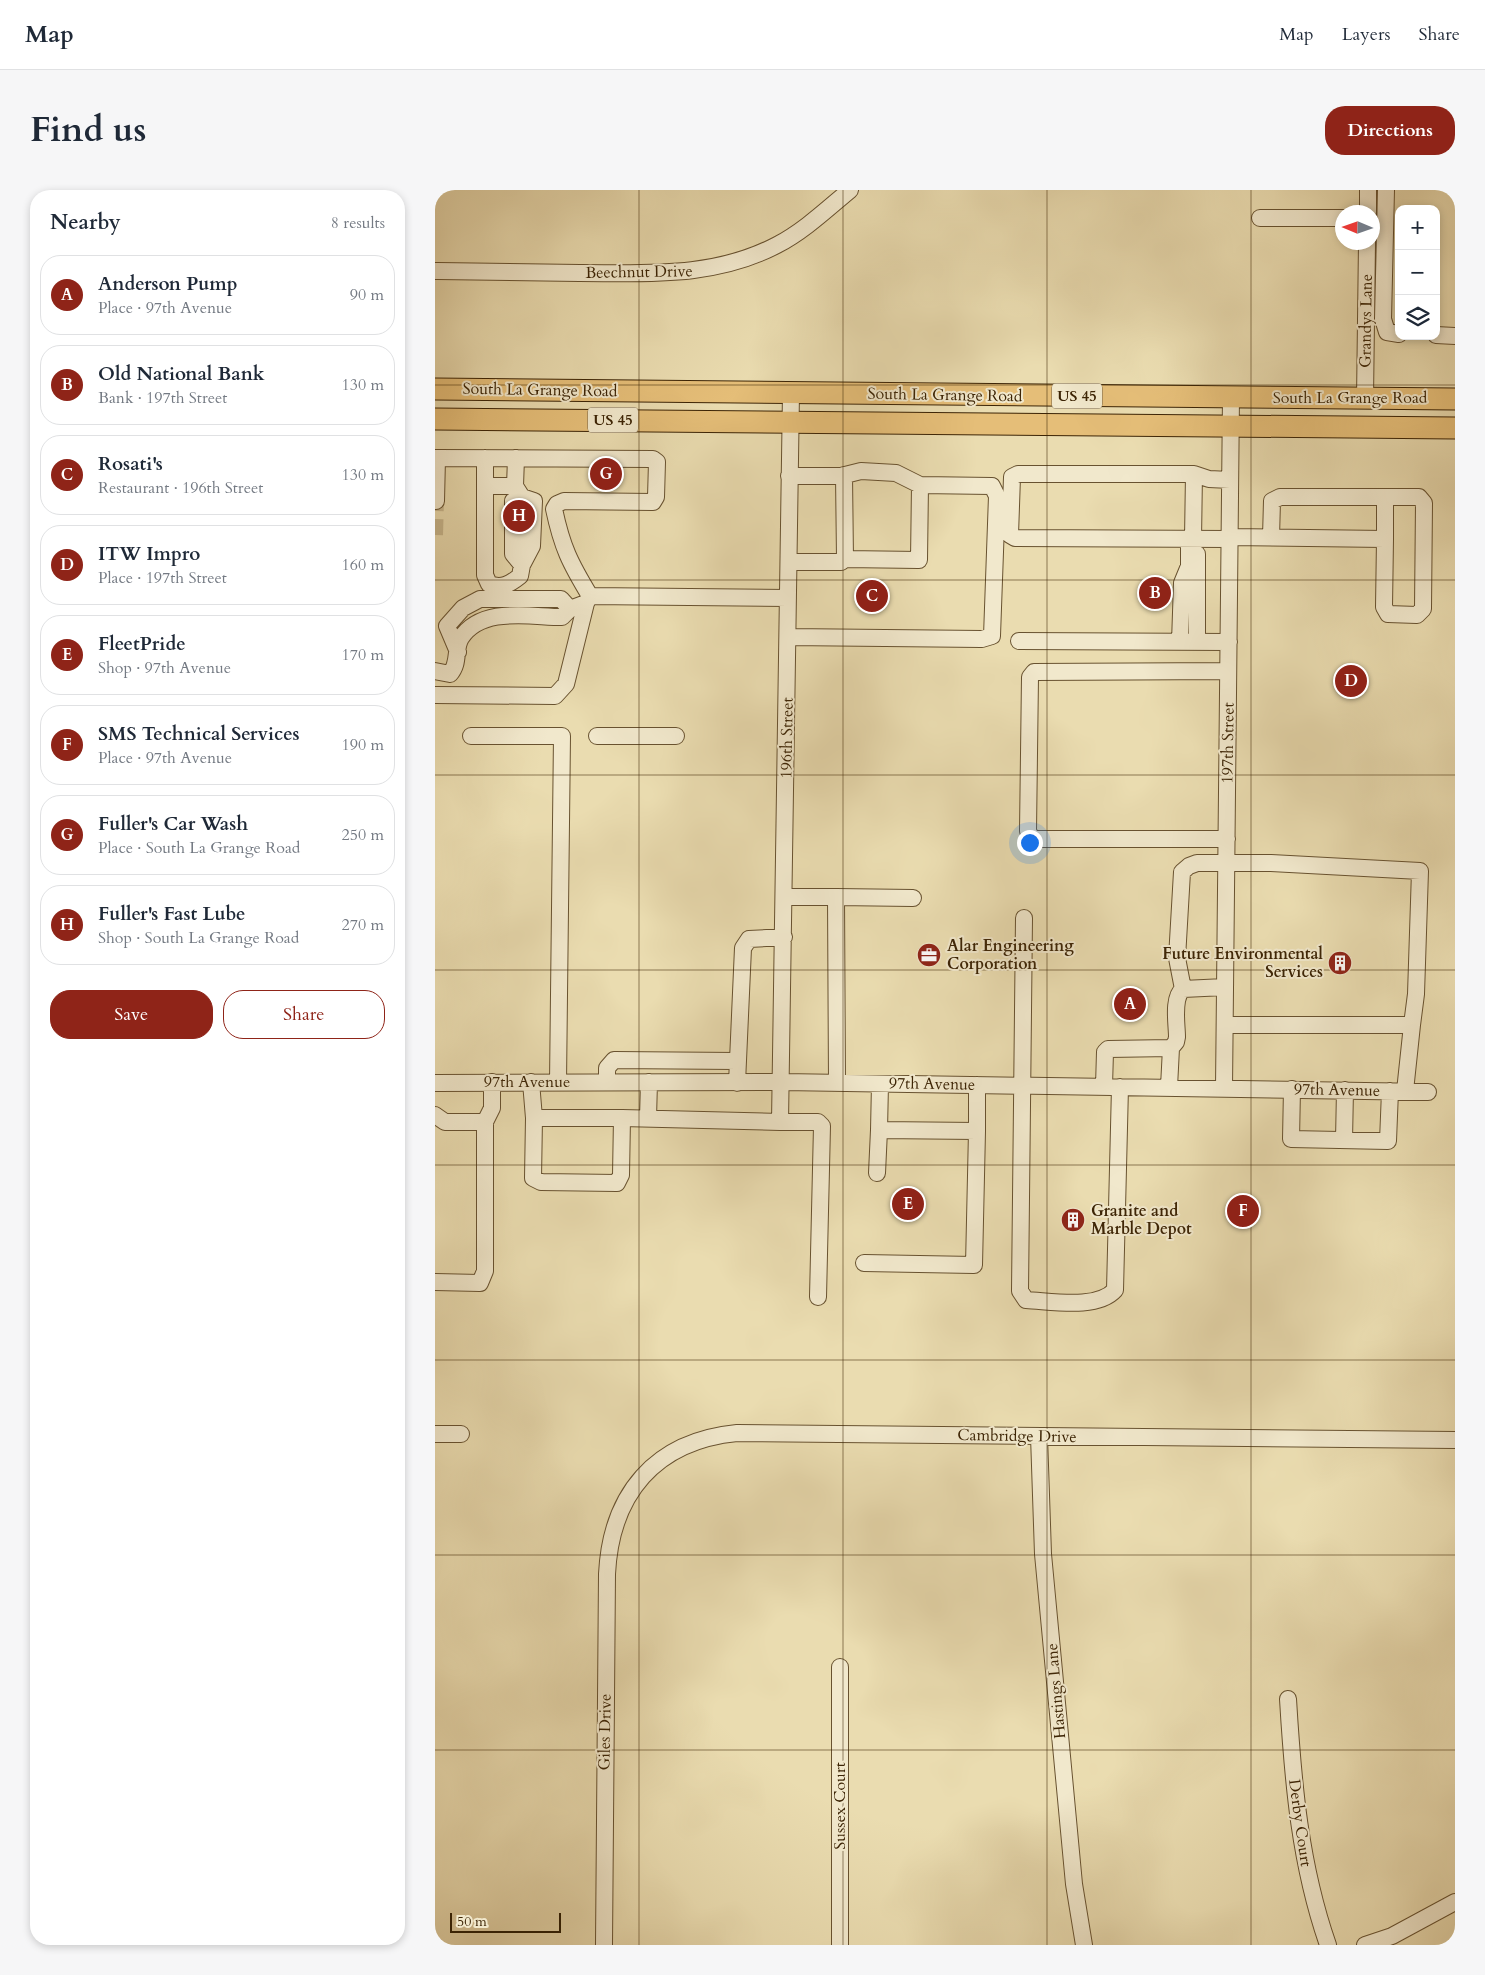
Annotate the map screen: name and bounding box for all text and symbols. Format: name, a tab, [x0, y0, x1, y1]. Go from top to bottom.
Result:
text: Map	[25, 18, 74, 51]
text: Map	[1279, 22, 1314, 47]
text: Layers	[1342, 22, 1391, 47]
text: Share	[1419, 22, 1460, 47]
text: Find us	[30, 106, 146, 154]
button: Directions	[1325, 106, 1455, 155]
north arrow	[1335, 205, 1380, 250]
map controls	[1395, 205, 1440, 340]
button: +	[1395, 205, 1440, 250]
text: Nearby	[50, 208, 121, 237]
text: 8 results	[331, 212, 385, 234]
button: −	[1395, 250, 1440, 295]
street label: Beechnut Drive	[585, 260, 693, 284]
text: Anderson Pump	[98, 271, 238, 297]
street label: Grandys Lane	[1354, 274, 1378, 368]
text: A	[61, 284, 73, 306]
text: 90 m	[350, 284, 384, 306]
button: layers	[1395, 295, 1440, 340]
text: Place · 97th Avenue	[98, 297, 232, 319]
text: Old National Bank	[98, 361, 265, 387]
text: B	[61, 374, 73, 396]
text: 130 m	[342, 374, 384, 396]
street label: South La Grange Road	[462, 378, 618, 402]
street label: South La Grange Road	[867, 383, 1023, 407]
road number: US 45	[1052, 384, 1102, 408]
text: Bank · 197th Street	[98, 387, 227, 409]
street label: South La Grange Road	[1273, 387, 1428, 409]
road number: US 45	[588, 408, 638, 432]
text: Rosati's	[98, 451, 163, 477]
pin: G	[590, 455, 622, 493]
text: C	[61, 464, 73, 486]
text: 130 m	[342, 464, 384, 486]
text: Restaurant · 196th Street	[98, 477, 263, 499]
pin: H	[503, 497, 535, 535]
text: ITW Impro	[98, 541, 200, 567]
text: D	[60, 554, 74, 576]
text: 160 m	[342, 554, 384, 576]
text: Place · 197th Street	[98, 567, 227, 589]
pin: B	[1139, 574, 1171, 612]
pin: C	[856, 577, 888, 615]
text: FleetPride	[98, 631, 186, 657]
text: E	[62, 644, 72, 666]
text: 170 m	[342, 644, 384, 666]
text: Shop · 97th Avenue	[98, 657, 231, 679]
pin: D	[1335, 662, 1367, 700]
street label: 196th Street	[775, 697, 799, 779]
street label: 197th Street	[1216, 702, 1240, 784]
text: SMS Technical Services	[98, 721, 300, 747]
text: F	[62, 734, 72, 756]
text: 190 m	[342, 734, 384, 756]
text: Place · 97th Avenue	[98, 747, 232, 769]
text: Fuller's Car Wash	[98, 811, 248, 837]
text: G	[60, 824, 74, 846]
text: 250 m	[342, 824, 384, 846]
your location	[1017, 830, 1043, 856]
text: Place · South La Grange Road	[98, 837, 300, 859]
text: Fuller's Fast Lube	[98, 901, 245, 927]
text: H	[60, 914, 74, 936]
text: 270 m	[342, 914, 384, 936]
text: Shop · South La Grange Road	[98, 927, 299, 949]
place label: Alar Engineering Corporation	[947, 935, 1074, 975]
office icon: Alar Engineering Corporation	[916, 942, 942, 968]
place label: Future Environmental Services	[1162, 943, 1323, 983]
building icon: Future Environmental Services	[1327, 950, 1353, 976]
pin: A	[1114, 985, 1146, 1023]
button: Save	[50, 990, 213, 1039]
button: Share	[223, 990, 385, 1039]
street label: 97th Avenue	[484, 1071, 570, 1093]
street label: 97th Avenue	[889, 1072, 975, 1096]
street label: 97th Avenue	[1294, 1078, 1380, 1102]
pin: E	[892, 1185, 924, 1223]
pin: F	[1227, 1192, 1259, 1230]
place label: Granite and Marble Depot	[1091, 1200, 1192, 1240]
building icon: Granite and Marble Depot	[1060, 1207, 1086, 1233]
street label: Cambridge Drive	[957, 1424, 1077, 1448]
street label: Hastings Lane	[1041, 1642, 1071, 1740]
street label: Giles Drive	[593, 1693, 617, 1771]
street label: Sussex Court	[829, 1762, 851, 1850]
street label: Derby Court	[1283, 1778, 1317, 1868]
scale bar	[450, 1910, 561, 1933]
text: 50 m	[457, 1912, 487, 1931]

